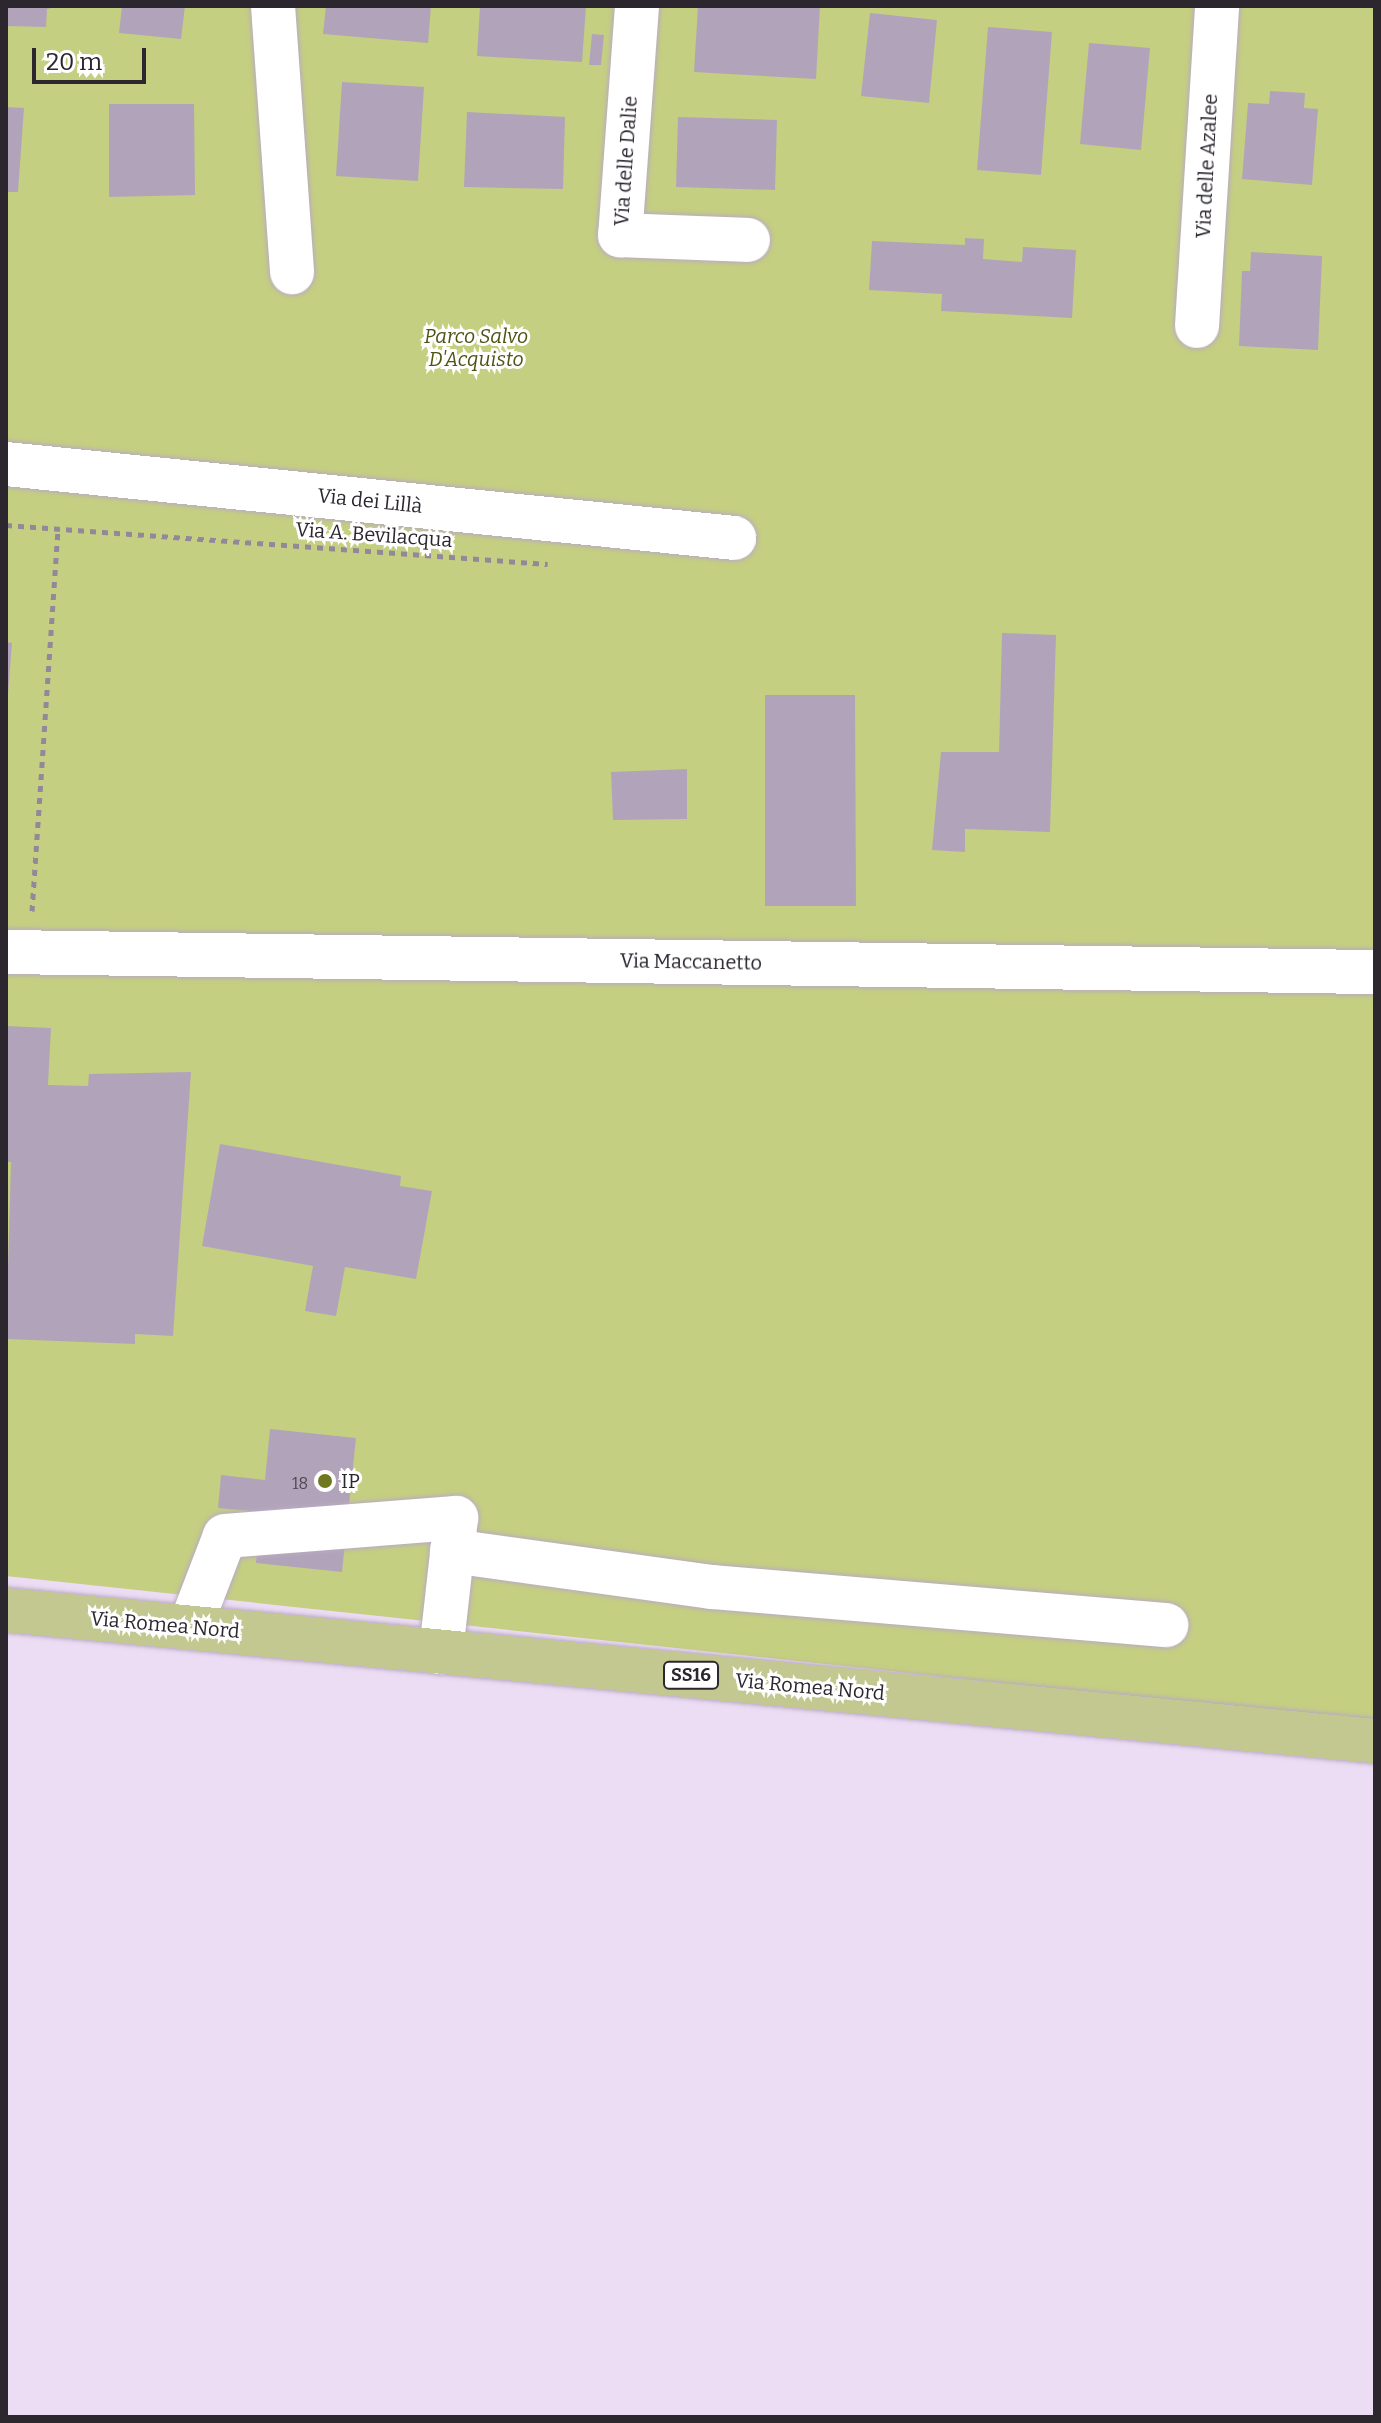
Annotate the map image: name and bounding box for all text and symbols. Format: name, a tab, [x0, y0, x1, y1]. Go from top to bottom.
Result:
scale bar	[36, 32, 150, 82]
text: 20 m	[46, 48, 102, 76]
street label: Via delle Azalee	[1191, 93, 1223, 239]
street label: Via delle Dalie	[609, 95, 643, 227]
park label: Parco Salvo D'Acquisto	[424, 324, 528, 371]
street label: Via dei Lillà	[316, 484, 424, 518]
street label: Via A. Bevilacqua	[295, 518, 453, 552]
street label: Via Maccanetto	[620, 949, 762, 975]
place label: IP	[341, 1469, 360, 1493]
marker: IP	[316, 1472, 334, 1490]
house number: 18	[292, 1474, 308, 1494]
street label: Via Romea Nord	[89, 1607, 241, 1643]
road number: SS16	[663, 1661, 719, 1689]
street label: Via Romea Nord	[734, 1669, 886, 1705]

